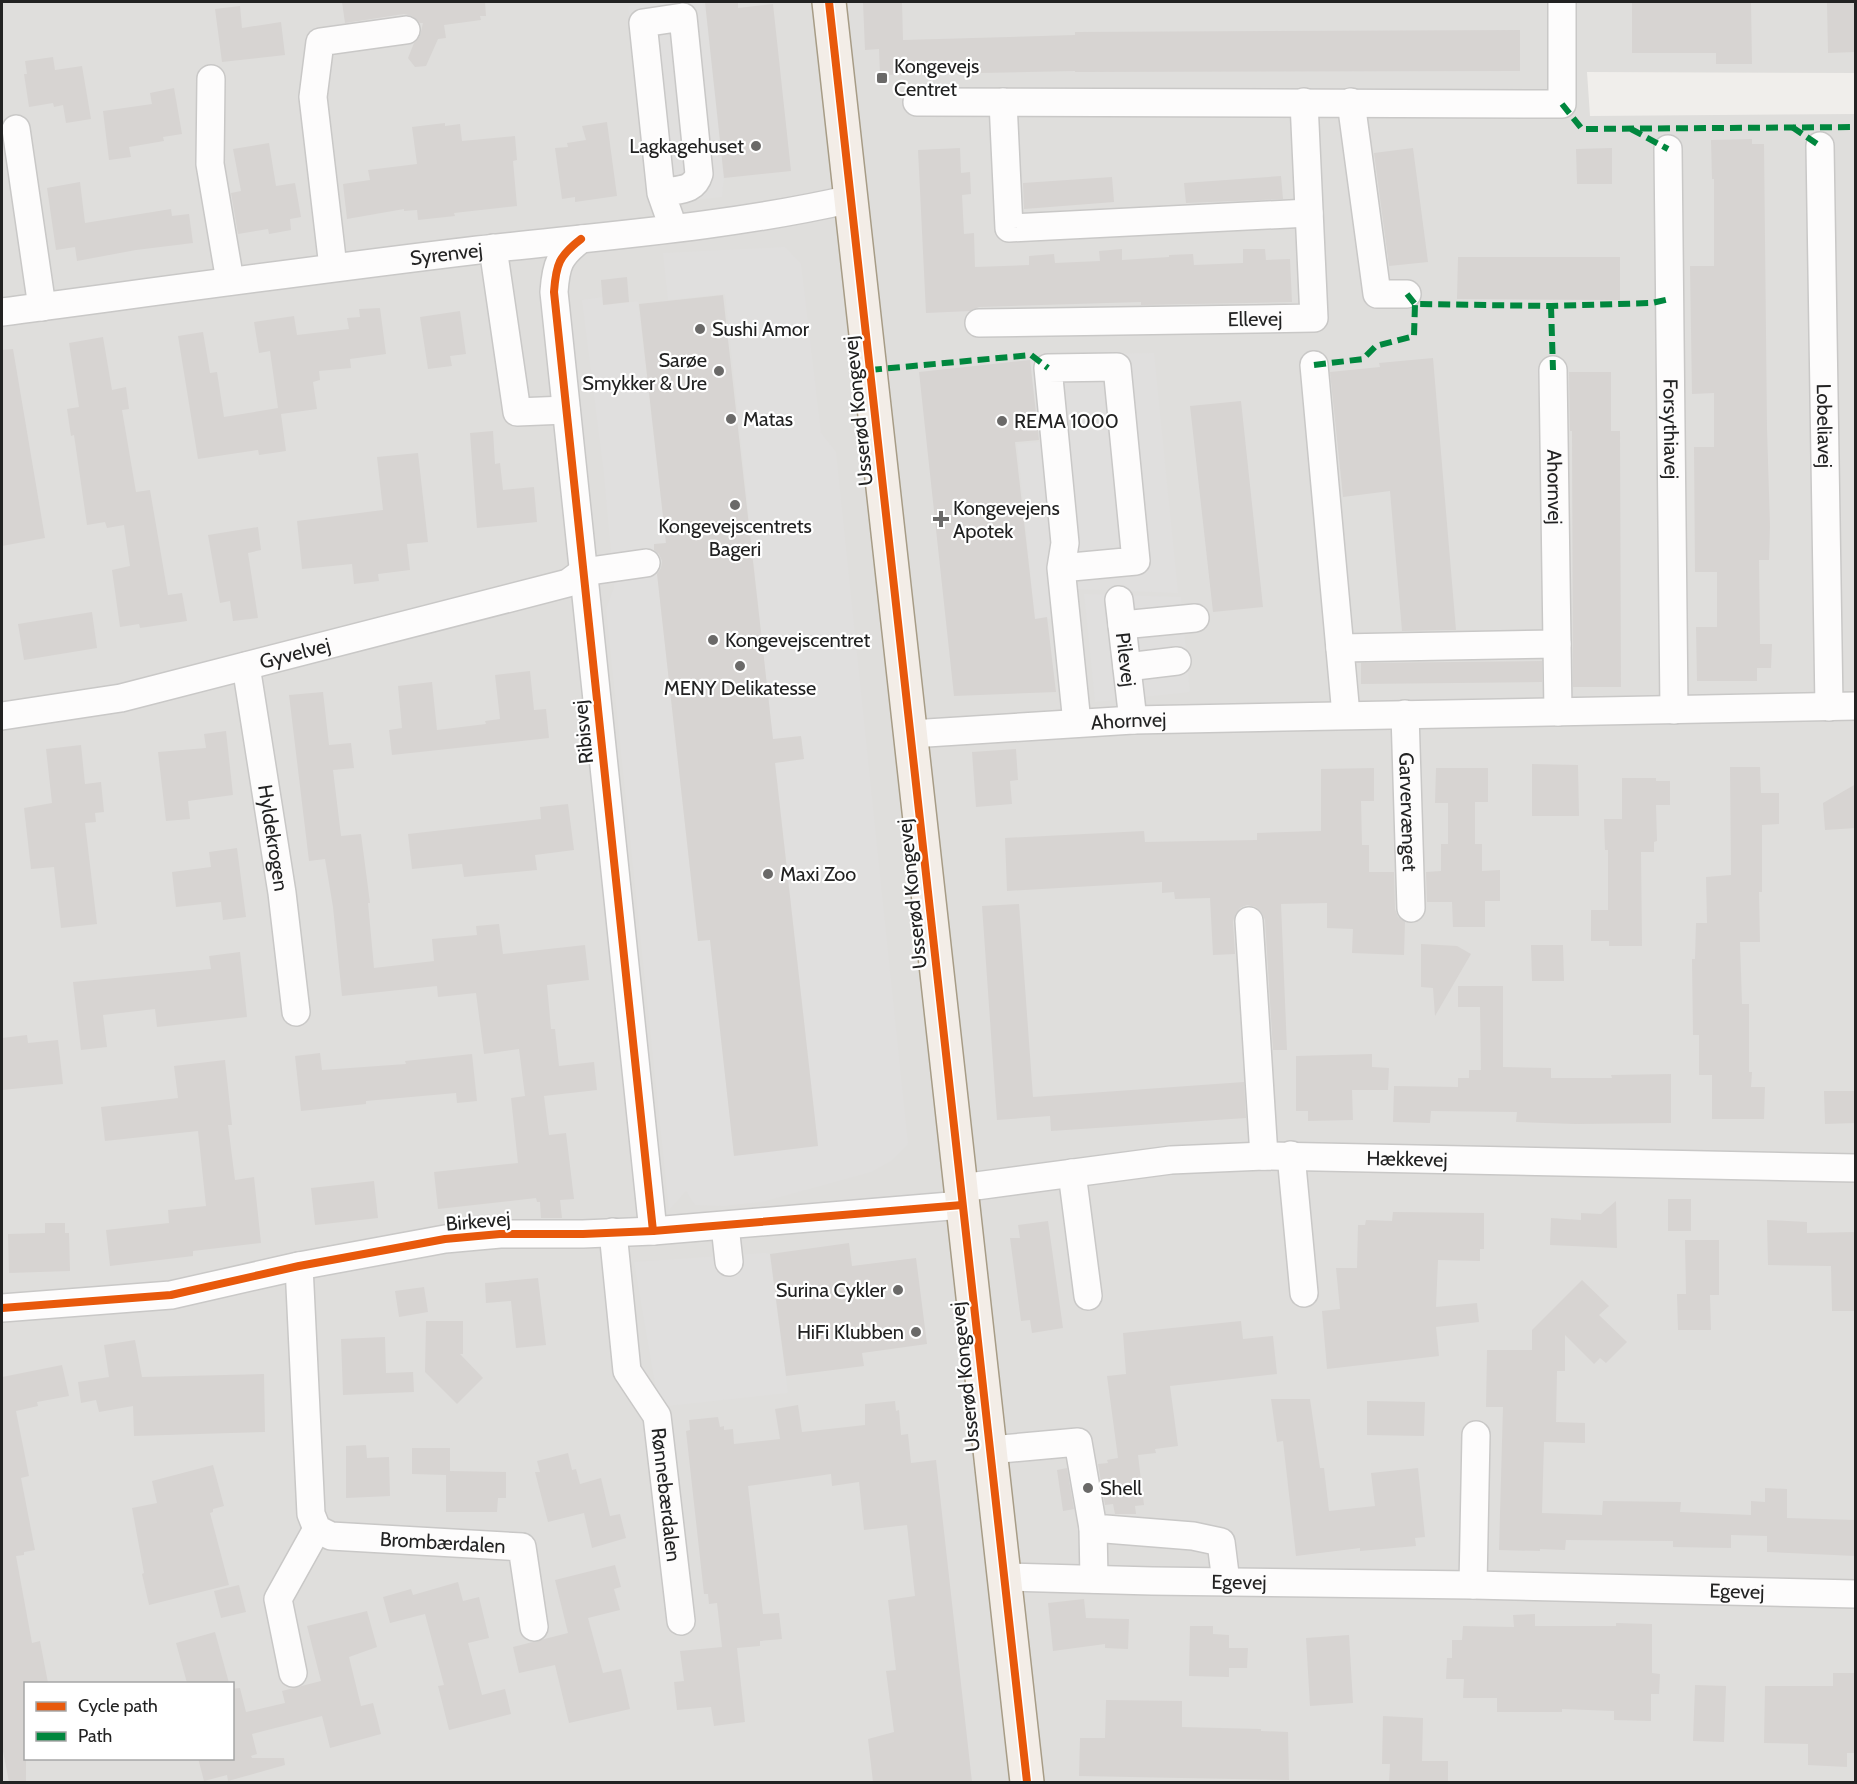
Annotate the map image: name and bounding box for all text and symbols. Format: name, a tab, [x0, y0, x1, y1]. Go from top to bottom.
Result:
place label: Kongevejs Centret	[894, 54, 979, 101]
marker: Kongevejs Centret	[875, 71, 889, 85]
place label: Lagkagehuset	[629, 134, 744, 158]
marker: Lagkagehuset	[749, 139, 763, 153]
street label: Syrenvej	[409, 238, 484, 270]
street label: Ellevej	[1227, 306, 1283, 331]
place label: Sushi Amor	[712, 317, 810, 341]
marker: Sushi Amor	[693, 322, 707, 336]
street label: Usserød Kongevej	[838, 335, 878, 487]
place label: Sarøe Smykker & Ure	[582, 348, 707, 395]
marker: Sarøe Smykker & Ure	[712, 364, 726, 378]
street label: Forsythiavej	[1658, 379, 1684, 479]
street label: Lobeliavej	[1812, 383, 1837, 468]
place label: Matas	[743, 407, 793, 431]
place label: REMA 1000	[1014, 409, 1119, 433]
marker: Matas	[724, 412, 738, 426]
marker: REMA 1000	[995, 414, 1009, 428]
street label: Ahornvej	[1542, 449, 1567, 525]
place label: Kongevejens Apotek	[953, 496, 1060, 543]
marker: Kongevejscentrets Bageri	[728, 498, 742, 512]
marker: Kongevejens Apotek	[934, 512, 948, 526]
place label: Kongevejscentrets Bageri	[658, 514, 812, 561]
place label: Kongevejscentret	[725, 628, 871, 652]
street label: Pilevej	[1111, 631, 1141, 688]
street label: Gyvelvej	[257, 633, 333, 674]
marker: Kongevejscentret	[706, 633, 720, 647]
marker: MENY Delikatesse	[733, 659, 747, 673]
place label: MENY Delikatesse	[664, 676, 816, 700]
street label: Ribisvej	[568, 699, 598, 765]
street label: Ahornvej	[1090, 707, 1167, 735]
street label: Garvervænget	[1394, 752, 1422, 872]
street label: Hyldekrogen	[253, 783, 294, 893]
street label: Usserød Kongevej	[892, 818, 932, 970]
place label: Maxi Zoo	[780, 862, 856, 886]
marker: Maxi Zoo	[761, 867, 775, 881]
street label: Hækkevej	[1366, 1146, 1448, 1172]
street label: Birkevej	[444, 1206, 512, 1236]
place label: Surina Cykler	[776, 1278, 887, 1302]
marker: Surina Cykler	[891, 1283, 905, 1297]
street label: Usserød Kongevej	[945, 1301, 985, 1453]
place label: HiFi Klubben	[797, 1320, 904, 1344]
marker: HiFi Klubben	[909, 1325, 923, 1339]
street label: Rønnebærdalen	[646, 1426, 686, 1563]
place label: Shell	[1100, 1476, 1142, 1500]
marker: Shell	[1081, 1481, 1095, 1495]
street label: Brombærdalen	[379, 1527, 506, 1558]
street label: Egevej	[1211, 1570, 1267, 1594]
street label: Egevej	[1709, 1579, 1765, 1604]
legend	[24, 1682, 234, 1760]
text: Cycle path	[78, 1695, 158, 1717]
text: Path	[78, 1725, 112, 1747]

